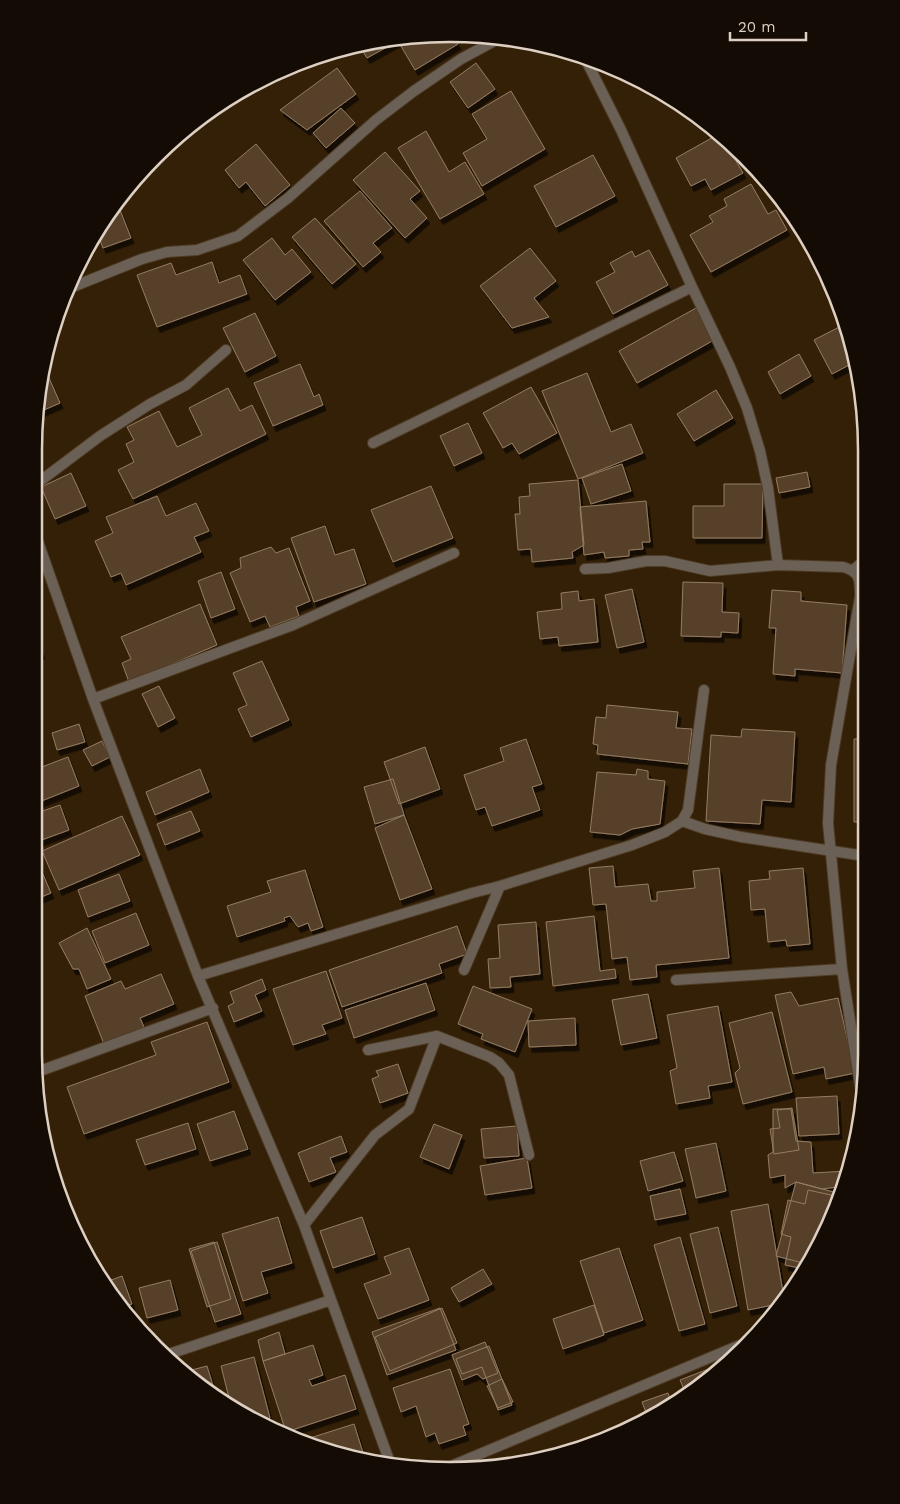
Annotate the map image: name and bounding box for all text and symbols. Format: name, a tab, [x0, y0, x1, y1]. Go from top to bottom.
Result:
scale bar	[730, 10, 806, 42]
text: 20 m	[738, 18, 776, 36]

